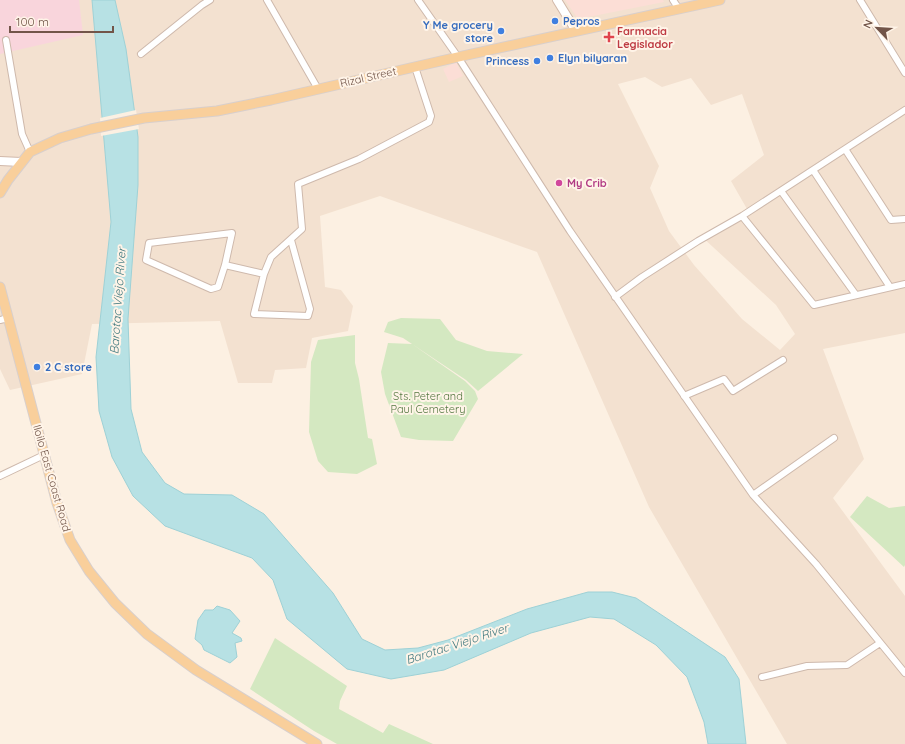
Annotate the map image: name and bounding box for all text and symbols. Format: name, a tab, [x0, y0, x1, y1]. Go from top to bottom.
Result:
scale bar	[10, 8, 113, 34]
north arrow	[857, 8, 897, 48]
text: 100 m	[16, 14, 49, 29]
place label: Pepros	[563, 14, 600, 28]
marker: Pepros	[550, 16, 560, 26]
text: N	[860, 17, 876, 30]
place label: Y Me grocery store	[423, 18, 494, 45]
place label: Farmacia Legislador	[617, 24, 673, 51]
marker: Y Me grocery store	[496, 26, 506, 36]
marker: Farmacia Legislador	[604, 32, 614, 42]
place label: Elyn bilyaran	[558, 51, 627, 65]
marker: Elyn bilyaran	[545, 53, 555, 63]
place label: Princess	[486, 54, 529, 68]
marker: Princess	[532, 56, 542, 66]
street label: Rizal Street	[339, 64, 398, 90]
place label: My Crib	[567, 176, 607, 190]
marker: My Crib	[554, 178, 564, 188]
water label: Barotac Viejo River	[106, 246, 129, 355]
place label: 2 C store	[45, 360, 92, 374]
marker: 2 C store	[32, 362, 42, 372]
park label: Sts. Peter and Paul Cemetery	[391, 389, 465, 416]
street label: Iloilo East Coast Road	[30, 423, 74, 533]
water label: Barotac Viejo River	[404, 619, 511, 667]

